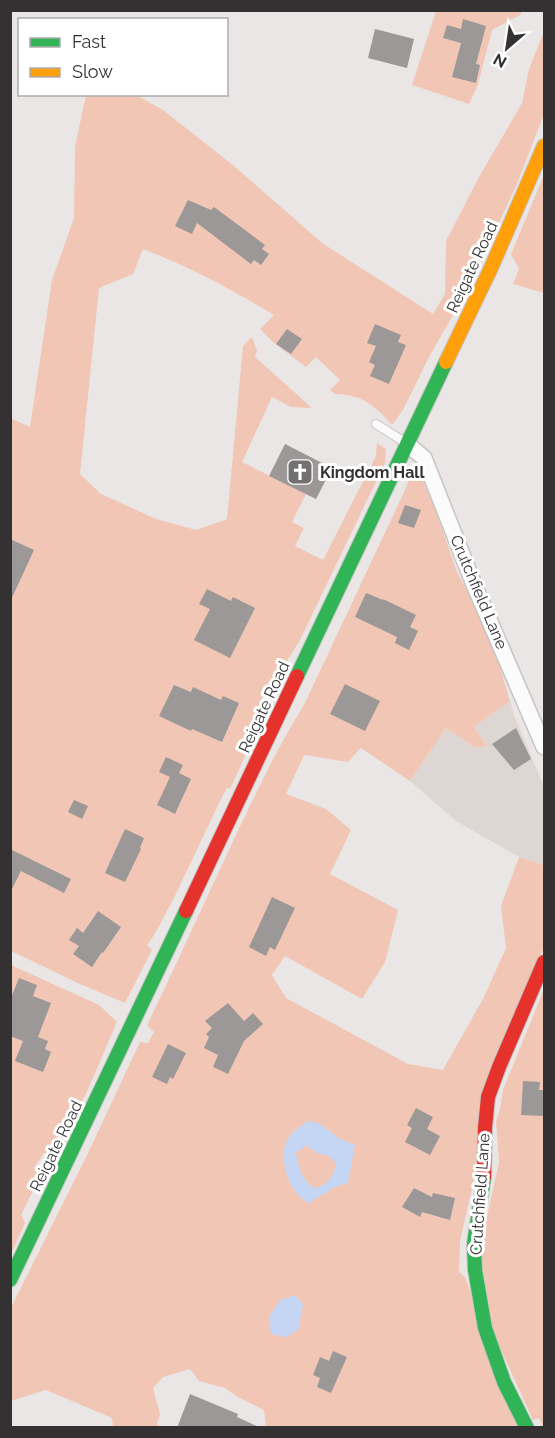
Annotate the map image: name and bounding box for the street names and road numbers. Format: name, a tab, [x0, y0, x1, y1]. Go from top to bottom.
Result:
street label: Reigate Road	[443, 218, 501, 316]
street label: Crutchfield Lane	[446, 532, 512, 652]
street label: Reigate Road	[235, 658, 293, 756]
street label: Reigate Road	[26, 1097, 86, 1195]
street label: Crutchfield Lane	[466, 1133, 494, 1255]

